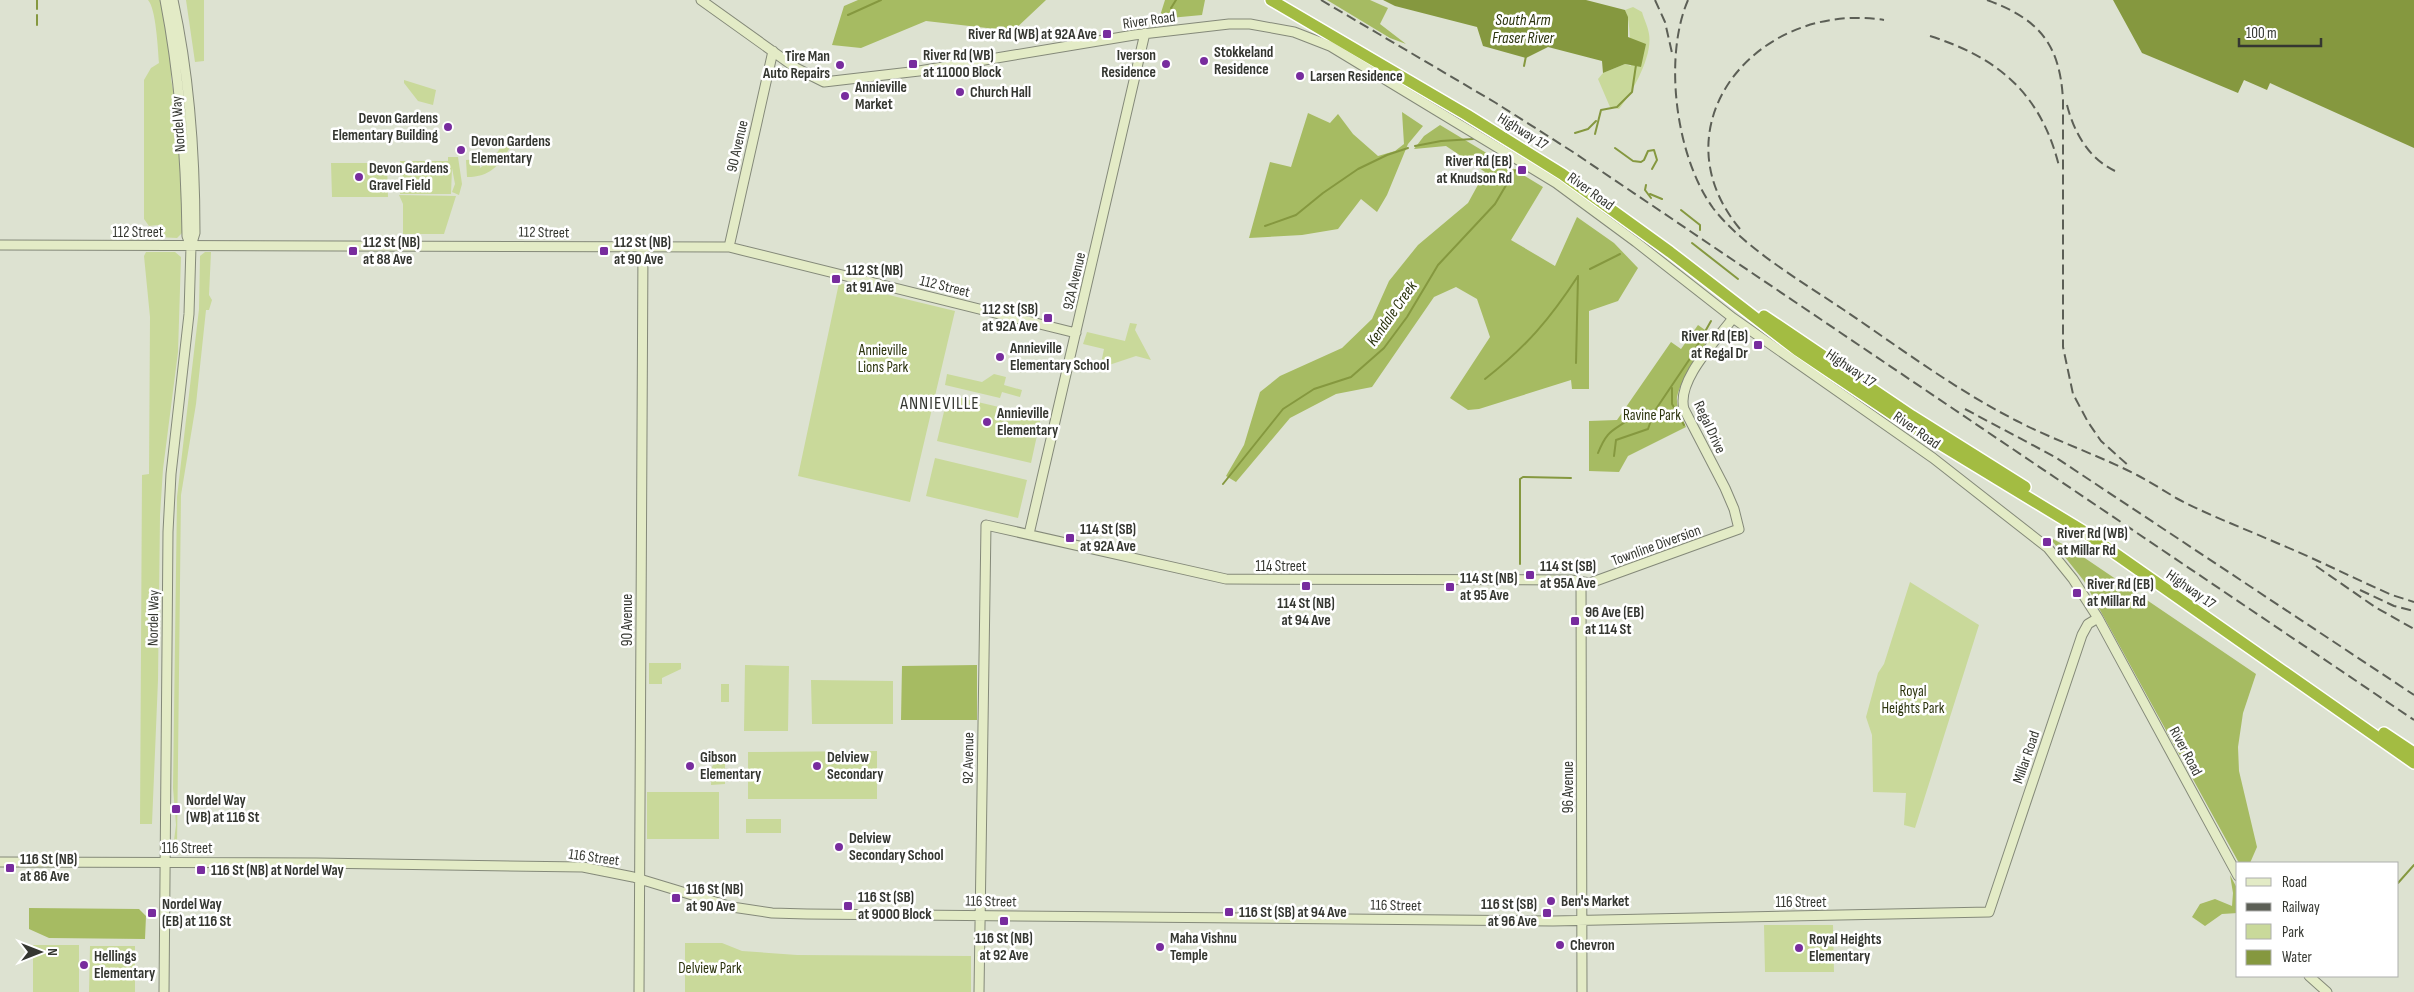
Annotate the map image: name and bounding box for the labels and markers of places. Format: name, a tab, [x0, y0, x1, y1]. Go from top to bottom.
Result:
place label: River Rd (WB) at 92A Ave	[968, 25, 1097, 44]
marker: River Rd (WB) at 92A Ave	[1101, 28, 1113, 40]
place label: Stokkeland Residence	[1214, 43, 1273, 79]
place label: River Rd (WB) at 11000 Block	[923, 46, 1002, 82]
place label: Iverson Residence	[1101, 46, 1156, 82]
place label: Tire Man Auto Repairs	[762, 47, 830, 83]
marker: Stokkeland Residence	[1198, 55, 1210, 67]
marker: River Rd (WB) at 11000 Block	[907, 58, 919, 70]
marker: Iverson Residence	[1160, 58, 1172, 70]
marker: Tire Man Auto Repairs	[834, 59, 846, 71]
place label: Larsen Residence	[1310, 67, 1403, 86]
marker: Larsen Residence	[1294, 70, 1306, 82]
place label: Annieville Market	[854, 78, 907, 114]
place label: Church Hall	[970, 83, 1031, 102]
marker: Church Hall	[954, 86, 966, 98]
marker: Annieville Market	[839, 90, 851, 102]
place label: Devon Gardens Elementary Building	[332, 109, 439, 145]
marker: Devon Gardens Elementary Building	[442, 121, 454, 133]
place label: Devon Gardens Elementary	[471, 132, 551, 168]
marker: Devon Gardens Elementary	[455, 144, 467, 156]
place label: River Rd (EB) at Knudson Rd	[1436, 152, 1512, 188]
place label: Devon Gardens Gravel Field	[369, 159, 449, 195]
marker: River Rd (EB) at Knudson Rd	[1516, 164, 1528, 176]
marker: Devon Gardens Gravel Field	[353, 171, 365, 183]
place label: 112 St (NB) at 88 Ave	[363, 233, 420, 269]
place label: 112 St (NB) at 90 Ave	[614, 233, 671, 269]
marker: 112 St (NB) at 88 Ave	[347, 245, 359, 257]
marker: 112 St (NB) at 90 Ave	[598, 245, 610, 257]
place label: 112 St (NB) at 91 Ave	[846, 261, 903, 297]
marker: 112 St (NB) at 91 Ave	[830, 273, 842, 285]
place label: 112 St (SB) at 92A Ave	[982, 300, 1038, 336]
marker: 112 St (SB) at 92A Ave	[1042, 312, 1054, 324]
place label: River Rd (EB) at Regal Dr	[1681, 327, 1748, 363]
place label: Annieville Elementary School	[1009, 339, 1109, 375]
marker: River Rd (EB) at Regal Dr	[1752, 339, 1764, 351]
marker: Annieville Elementary School	[994, 351, 1006, 363]
place label: Annieville Elementary	[996, 404, 1059, 440]
marker: Annieville Elementary	[981, 416, 993, 428]
place label: 114 St (SB) at 92A Ave	[1080, 520, 1136, 556]
place label: River Rd (WB) at Millar Rd	[2057, 524, 2128, 560]
marker: 114 St (SB) at 92A Ave	[1064, 532, 1076, 544]
marker: River Rd (WB) at Millar Rd	[2041, 536, 2053, 548]
place label: 114 St (SB) at 95A Ave	[1540, 557, 1596, 593]
place label: 114 St (NB) at 95 Ave	[1460, 569, 1517, 605]
marker: 114 St (SB) at 95A Ave	[1524, 569, 1536, 581]
place label: River Rd (EB) at Millar Rd	[2087, 575, 2154, 611]
marker: 114 St (NB) at 94 Ave	[1300, 580, 1312, 592]
marker: 114 St (NB) at 95 Ave	[1444, 581, 1456, 593]
marker: River Rd (EB) at Millar Rd	[2071, 587, 2083, 599]
place label: 114 St (NB) at 94 Ave	[1277, 594, 1335, 630]
place label: 96 Ave (EB) at 114 St	[1585, 603, 1644, 639]
marker: 96 Ave (EB) at 114 St	[1569, 615, 1581, 627]
place label: Gibson Elementary	[700, 748, 762, 784]
place label: Delview Secondary	[827, 748, 884, 784]
marker: Gibson Elementary	[684, 760, 696, 772]
marker: Delview Secondary	[811, 760, 823, 772]
place label: Nordel Way (WB) at 116 St	[186, 791, 259, 827]
marker: Nordel Way (WB) at 116 St	[170, 803, 182, 815]
place label: Delview Secondary School	[849, 829, 944, 865]
marker: Delview Secondary School	[833, 841, 845, 853]
place label: 116 St (NB) at 86 Ave	[20, 850, 77, 886]
place label: 116 St (NB) at Nordel Way	[211, 861, 345, 880]
marker: 116 St (NB) at 86 Ave	[4, 862, 16, 874]
marker: 116 St (NB) at Nordel Way	[195, 864, 207, 876]
place label: 116 St (NB) at 90 Ave	[686, 880, 743, 916]
place label: 116 St (SB) at 9000 Block	[858, 888, 932, 924]
marker: 116 St (NB) at 90 Ave	[670, 892, 682, 904]
place label: Ben's Market	[1561, 892, 1629, 911]
place label: Nordel Way (EB) at 116 St	[162, 895, 231, 931]
place label: 116 St (SB) at 96 Ave	[1481, 895, 1537, 931]
marker: Ben's Market	[1545, 895, 1557, 907]
marker: 116 St (SB) at 9000 Block	[842, 900, 854, 912]
place label: 116 St (SB) at 94 Ave	[1239, 903, 1347, 922]
marker: 116 St (SB) at 94 Ave	[1223, 906, 1235, 918]
marker: Nordel Way (EB) at 116 St	[146, 907, 158, 919]
marker: 116 St (SB) at 96 Ave	[1541, 907, 1553, 919]
marker: 116 St (NB) at 92 Ave	[998, 915, 1010, 927]
place label: 116 St (NB) at 92 Ave	[975, 929, 1033, 965]
place label: Maha Vishnu Temple	[1170, 929, 1237, 965]
place label: Royal Heights Elementary	[1809, 930, 1882, 966]
place label: Chevron	[1570, 936, 1615, 955]
marker: Chevron	[1554, 939, 1566, 951]
marker: Maha Vishnu Temple	[1154, 941, 1166, 953]
marker: Royal Heights Elementary	[1793, 942, 1805, 954]
place label: Hellings Elementary	[94, 947, 156, 983]
marker: Hellings Elementary	[78, 959, 90, 971]

